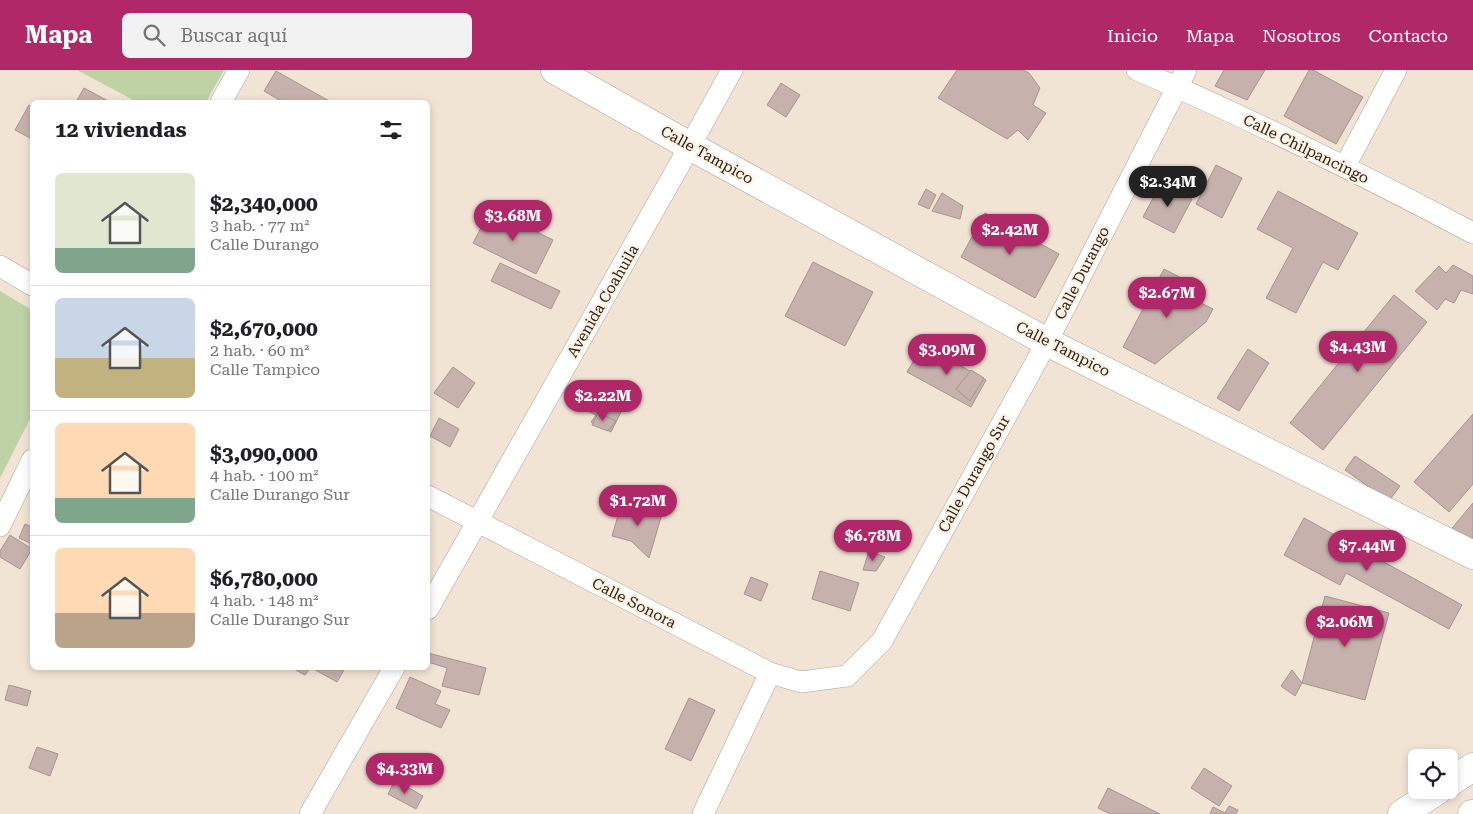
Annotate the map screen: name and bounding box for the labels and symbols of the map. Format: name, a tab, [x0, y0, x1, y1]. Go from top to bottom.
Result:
street label: Calle Chilpancingo	[1240, 111, 1372, 187]
street label: Calle Tampico	[657, 122, 757, 188]
pin: $2.34M	[1127, 166, 1209, 208]
pin: $3.68M	[472, 200, 554, 242]
pin: $2.42M	[969, 214, 1051, 256]
street label: Calle Durango	[1051, 223, 1113, 323]
street label: Avenida Coahuila	[563, 241, 643, 361]
pin: $2.67M	[1126, 276, 1208, 319]
street label: Calle Tampico	[1013, 318, 1113, 380]
pin: $4.43M	[1317, 330, 1399, 373]
pin: $3.09M	[906, 334, 988, 376]
pin: $2.22M	[562, 380, 644, 422]
street label: Calle Durango Sur	[934, 412, 1014, 536]
pin: $1.72M	[597, 484, 679, 527]
pin: $6.78M	[832, 520, 914, 562]
pin: $7.44M	[1326, 530, 1408, 572]
street label: Calle Sonora	[589, 574, 679, 632]
pin: $2.06M	[1304, 606, 1386, 648]
pin: $4.33M	[364, 752, 446, 795]

